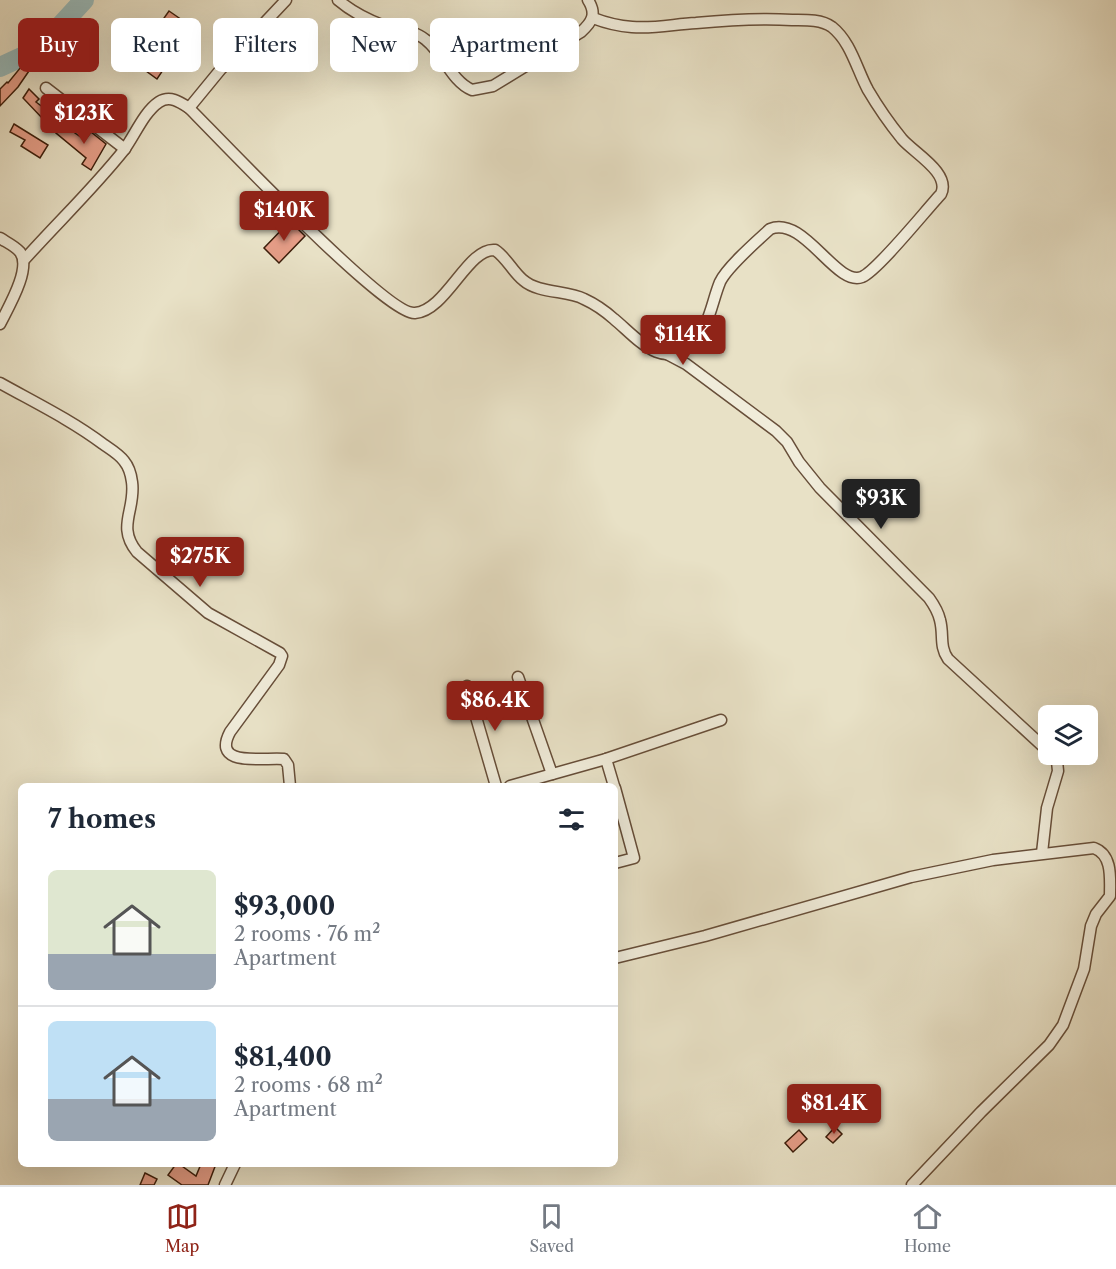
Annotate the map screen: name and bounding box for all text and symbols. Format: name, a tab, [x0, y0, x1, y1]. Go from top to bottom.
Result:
chip: Buy	[18, 18, 99, 72]
chip: Rent	[111, 18, 201, 72]
chip: Filters	[213, 18, 318, 72]
chip: New	[330, 18, 418, 72]
chip: Apartment	[430, 18, 579, 72]
pin: $123K	[42, 94, 126, 145]
text: $123K	[54, 101, 114, 125]
pin: $140K	[242, 191, 326, 242]
text: $140K	[254, 198, 314, 222]
pin: $114K	[641, 315, 725, 366]
text: $114K	[655, 322, 712, 346]
pin: $93K	[845, 479, 917, 530]
text: $93K	[856, 486, 906, 510]
pin: $275K	[158, 537, 242, 588]
text: $275K	[170, 544, 230, 568]
pin: $86.4K	[446, 681, 544, 732]
text: $86.4K	[461, 688, 529, 712]
map controls	[1038, 705, 1098, 765]
button: layers	[1038, 705, 1098, 765]
text: 7 homes	[48, 803, 156, 835]
icon: filters	[555, 803, 588, 836]
text: $93,000	[234, 890, 335, 922]
icon: home	[96, 894, 168, 966]
text: 2 rooms · 76 m²	[234, 922, 380, 946]
text: Apartment	[234, 946, 337, 970]
text: $81,400	[234, 1041, 332, 1073]
icon: home	[96, 1045, 168, 1117]
text: 2 rooms · 68 m²	[234, 1073, 383, 1097]
pin: $81.4K	[785, 1084, 883, 1135]
text: $81.4K	[801, 1091, 867, 1115]
text: Apartment	[234, 1097, 337, 1121]
tab: Map	[165, 1200, 199, 1256]
tab: Saved	[529, 1200, 574, 1256]
tab: Home	[904, 1200, 951, 1256]

